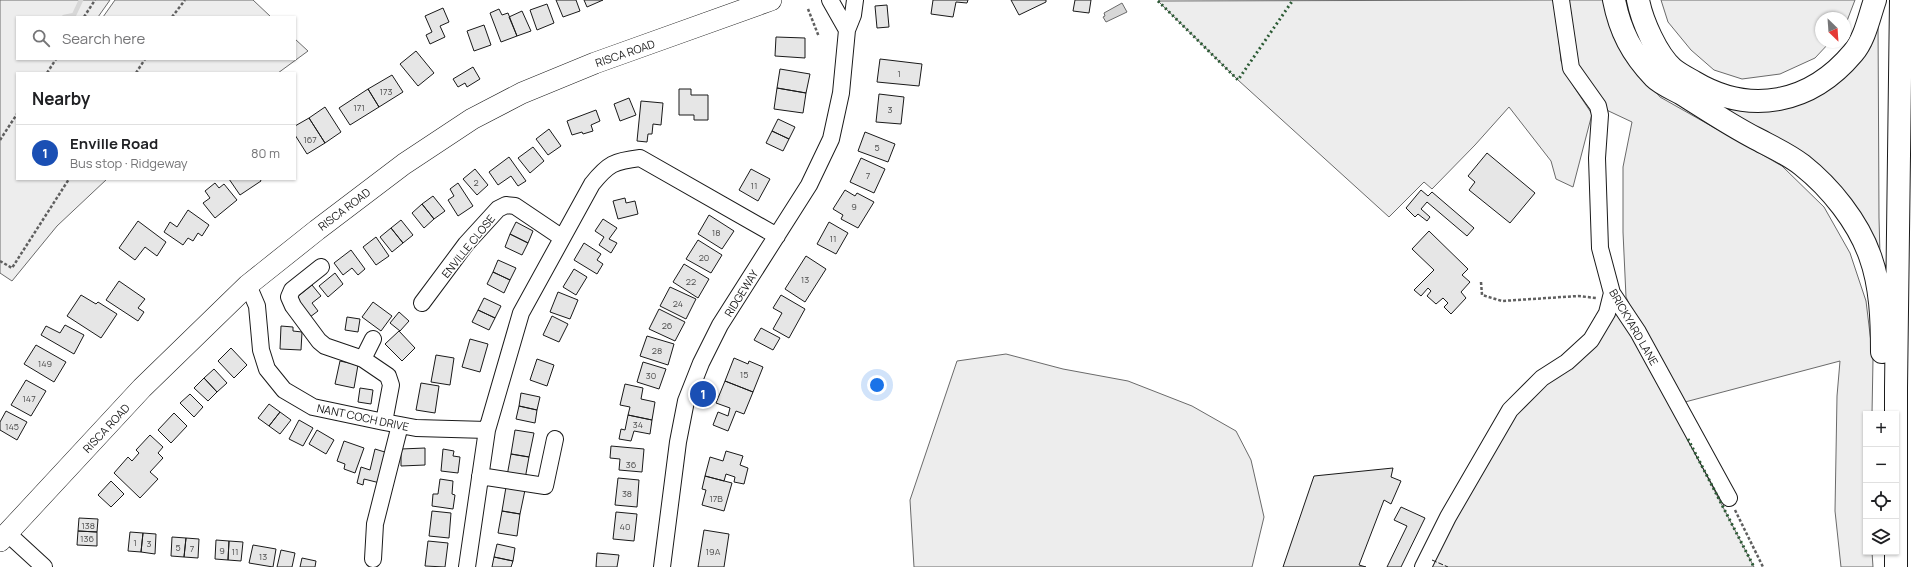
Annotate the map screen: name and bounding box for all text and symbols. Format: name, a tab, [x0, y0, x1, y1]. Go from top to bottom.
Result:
north arrow	[1815, 12, 1851, 48]
search box	[16, 16, 296, 60]
icon: search	[30, 27, 52, 49]
text: Search here	[62, 28, 145, 49]
street label: RISCA ROAD	[593, 36, 657, 70]
house number: 1	[897, 67, 901, 80]
house number: 173	[379, 85, 393, 98]
text: Nearby	[32, 87, 90, 110]
house number: 171	[353, 101, 365, 114]
house number: 3	[888, 103, 893, 116]
text: Enville Road	[70, 133, 158, 154]
house number: 167	[303, 133, 317, 146]
house number: 5	[874, 141, 880, 154]
text: 1	[42, 144, 48, 162]
text: 80 m	[251, 144, 280, 162]
text: Bus stop · Ridgeway	[70, 154, 188, 172]
house number: 7	[866, 169, 871, 182]
house number: 2	[473, 176, 479, 189]
house number: 11	[750, 179, 758, 192]
street label: RISCA ROAD	[315, 184, 373, 234]
house number: 9	[851, 200, 857, 213]
street label: ENVILLE CLOSE	[438, 211, 498, 281]
house number: 18	[712, 226, 720, 239]
house number: 11	[829, 232, 837, 245]
house number: 20	[699, 251, 709, 264]
street label: RIDGEWAY	[721, 266, 762, 319]
house number: 13	[801, 273, 809, 286]
house number: 22	[686, 275, 696, 288]
street label: BRICKYARD LANE	[1606, 286, 1662, 368]
house number: 24	[673, 297, 683, 310]
house number: 26	[662, 319, 673, 332]
house number: 28	[652, 344, 662, 357]
house number: 149	[38, 357, 52, 370]
house number: 15	[740, 368, 748, 381]
house number: 30	[646, 369, 656, 382]
your location	[867, 375, 887, 395]
pin: 1	[690, 379, 716, 409]
house number: 147	[22, 392, 36, 405]
street label: RISCA ROAD	[79, 400, 133, 456]
street label: NANT COCH DRIVE	[316, 400, 410, 434]
map controls	[1863, 411, 1899, 555]
button: +	[1863, 411, 1899, 447]
house number: 34	[633, 418, 643, 431]
house number: 145	[5, 420, 19, 433]
button: −	[1863, 447, 1899, 483]
house number: 36	[626, 458, 637, 471]
button: locate	[1863, 483, 1899, 519]
house number: 38	[622, 487, 632, 500]
house number: 17B	[709, 492, 723, 505]
house number: 138	[81, 519, 95, 532]
button: layers	[1863, 519, 1899, 555]
house number: 40	[620, 520, 630, 533]
house number: 136	[80, 532, 94, 545]
house number: 1	[133, 536, 137, 549]
house number: 3	[147, 537, 152, 550]
house number: 5	[175, 541, 181, 554]
house number: 7	[190, 542, 195, 555]
house number: 9	[219, 544, 225, 557]
house number: 11	[231, 545, 239, 558]
house number: 19A	[706, 545, 721, 558]
house number: 13	[259, 550, 267, 563]

